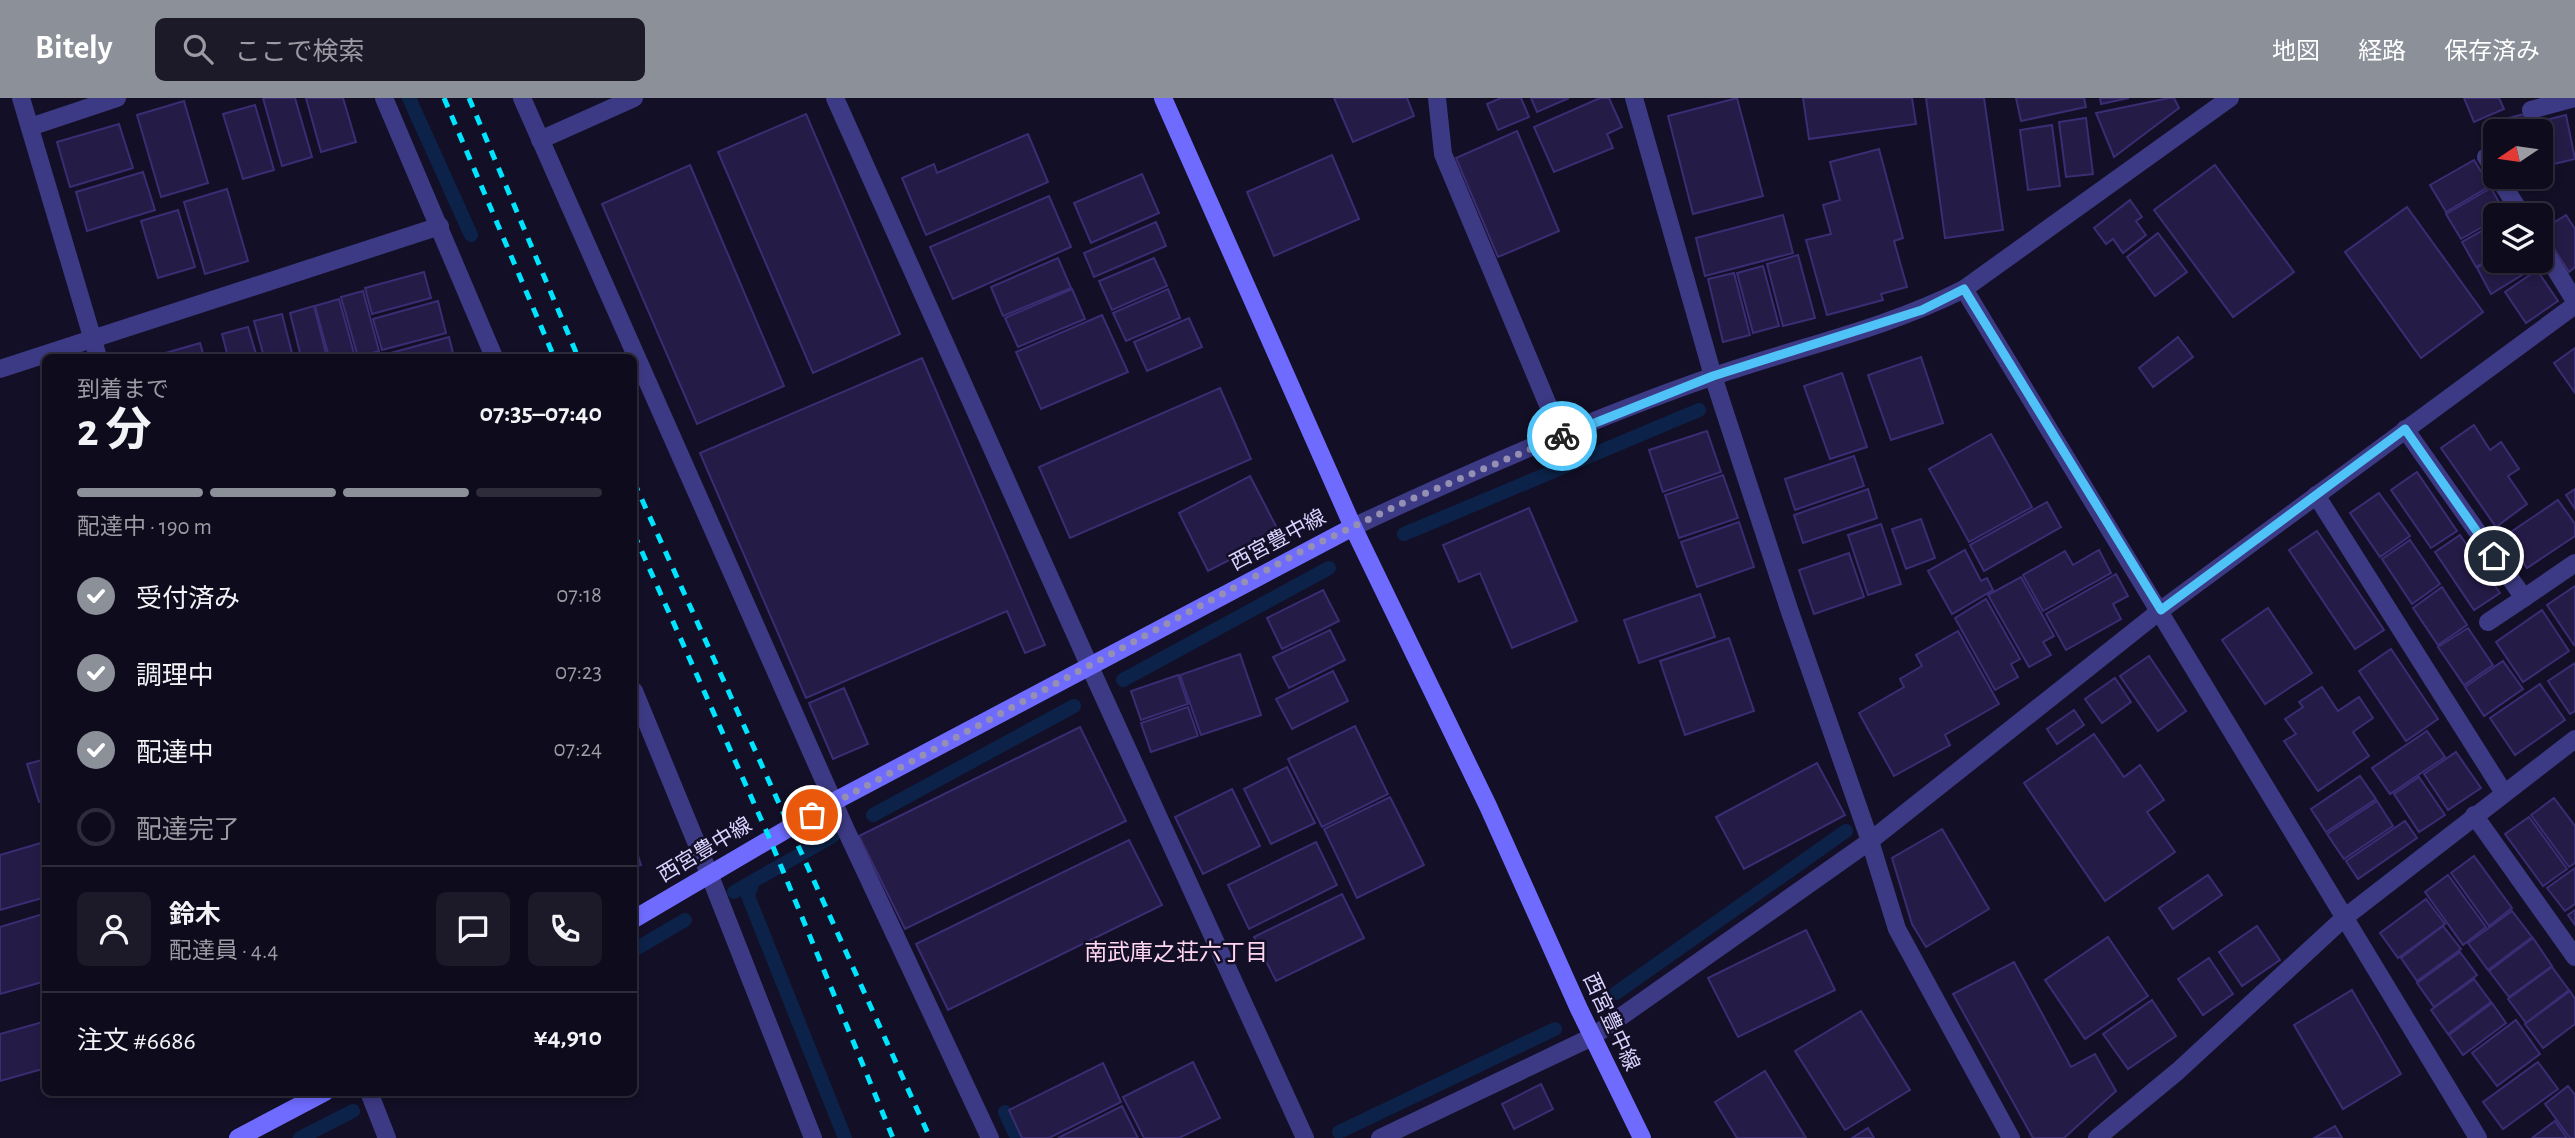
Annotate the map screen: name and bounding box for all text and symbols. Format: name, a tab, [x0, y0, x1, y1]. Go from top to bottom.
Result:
search box	[155, 18, 645, 81]
icon: search	[179, 30, 217, 68]
text: Bitely	[35, 32, 113, 65]
text: ここで検索	[235, 39, 365, 65]
text: 地図	[2272, 40, 2320, 64]
text: 経路	[2358, 40, 2406, 64]
text: 保存済み	[2444, 40, 2540, 64]
north arrow	[2483, 119, 2553, 189]
map controls	[2483, 119, 2553, 273]
button: layers	[2483, 203, 2553, 273]
text: 到着まで	[77, 379, 169, 402]
text: 07:35–07:40	[479, 400, 602, 426]
courier	[1527, 401, 1597, 471]
text: 2 分	[77, 408, 152, 454]
icon: bike	[1543, 417, 1581, 455]
street label: 西宮豊中線	[1226, 505, 1329, 574]
text: 配達中 · 190 m	[77, 516, 212, 539]
pin	[2464, 526, 2524, 586]
icon: home	[2475, 537, 2513, 575]
icon: check	[77, 577, 115, 615]
text: 07:18	[556, 584, 602, 607]
text: 受付済み	[136, 586, 240, 612]
icon: check	[77, 654, 115, 692]
text: 07:23	[555, 661, 602, 684]
text: 調理中	[136, 663, 214, 689]
icon: check	[77, 731, 115, 769]
text: 07:24	[553, 738, 602, 761]
text: 配達中	[136, 740, 214, 766]
pin	[782, 785, 842, 845]
icon: bag	[793, 796, 831, 834]
street label: 西宮豊中線	[654, 813, 755, 886]
text: 配達完了	[136, 817, 240, 843]
button: person	[77, 892, 151, 966]
button: chat	[436, 892, 510, 966]
button: phone	[528, 892, 602, 966]
text: 鈴木	[169, 902, 221, 928]
text: 配達員 · 4.4	[169, 940, 278, 963]
district label: 南武庫之荘六丁目	[1084, 940, 1268, 965]
street label: 西宮豊中線	[1579, 970, 1644, 1074]
text: ¥4,910	[534, 1024, 602, 1050]
text: 注文 #6686	[77, 1028, 196, 1054]

